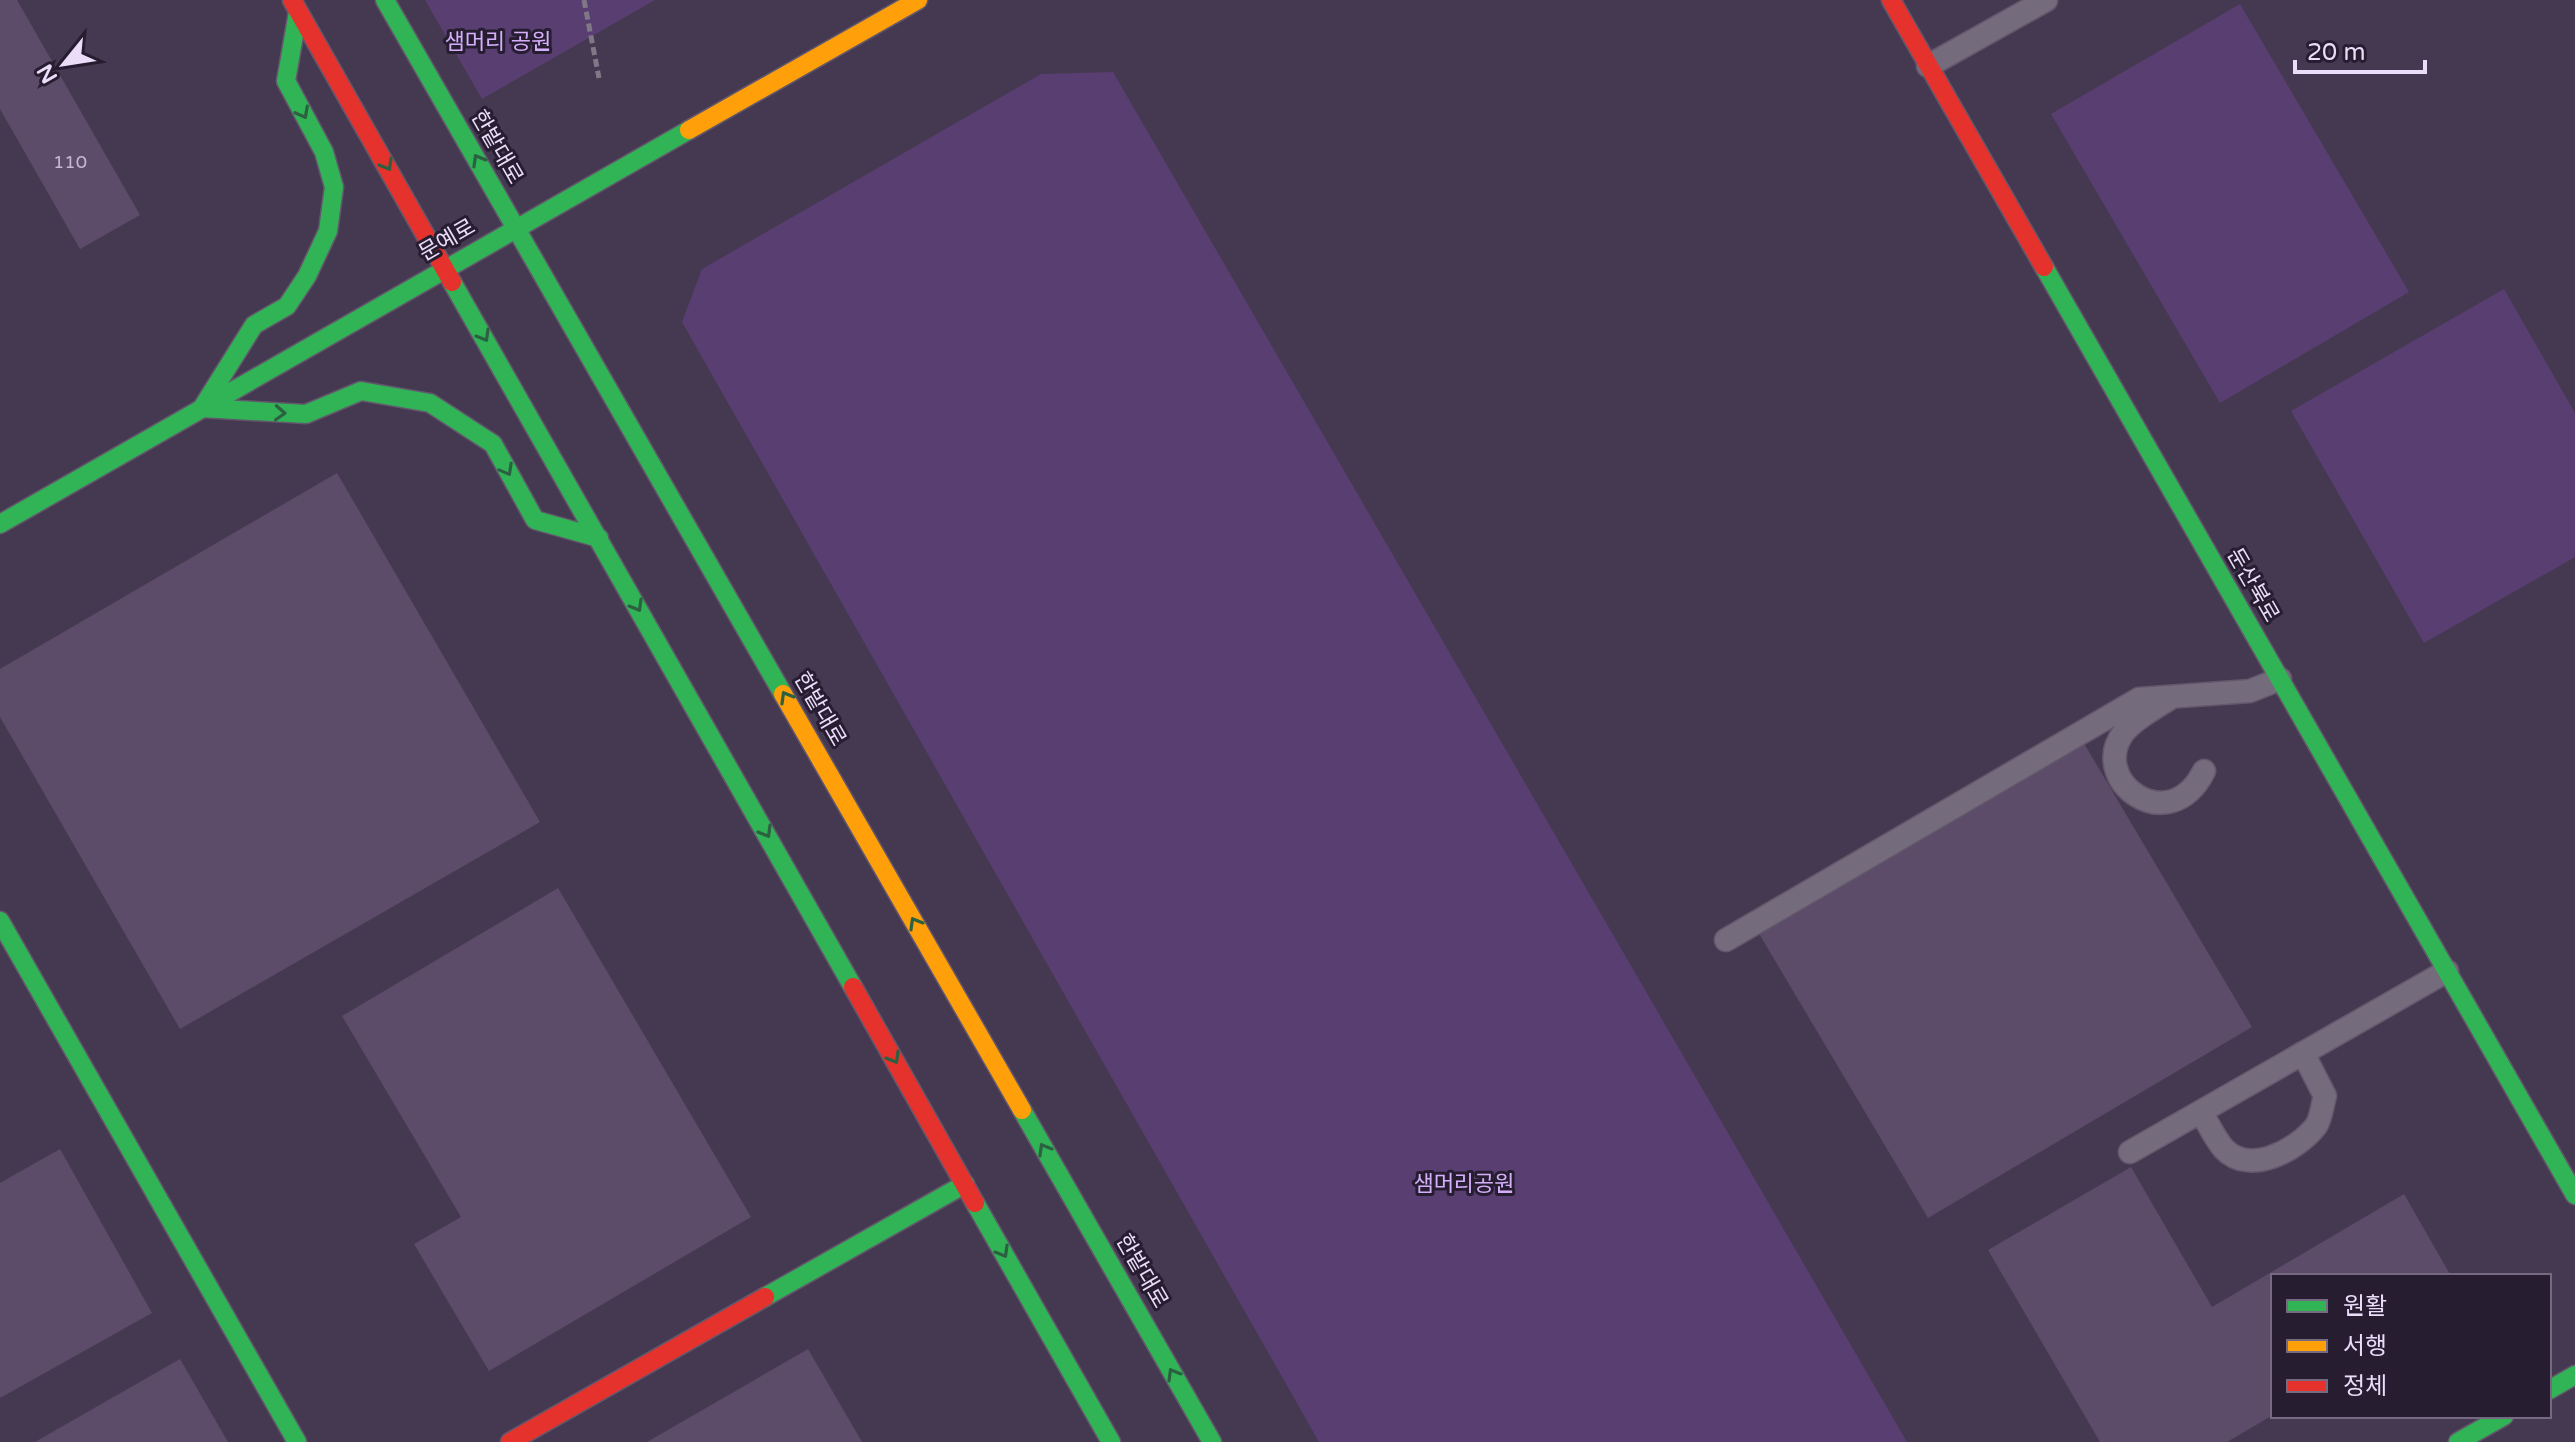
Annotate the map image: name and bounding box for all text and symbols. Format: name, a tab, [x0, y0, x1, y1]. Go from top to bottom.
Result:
north arrow	[24, 24, 104, 104]
scale bar	[2295, 24, 2425, 74]
park label: 샘머리 공원	[445, 29, 551, 55]
text: 20 m	[2307, 38, 2365, 67]
text: N	[32, 59, 63, 88]
one-way arrow	[293, 104, 309, 118]
street label: 한밭대로	[465, 105, 529, 189]
house number: 110	[53, 151, 87, 173]
one-way arrow	[472, 154, 488, 169]
one-way arrow	[377, 156, 393, 170]
street label: 문예로	[414, 214, 480, 266]
one-way arrow	[474, 327, 490, 342]
one-way arrow	[274, 404, 287, 421]
one-way arrow	[497, 461, 513, 475]
street label: 둔산북로	[2221, 543, 2285, 627]
one-way arrow	[628, 598, 643, 612]
street label: 한밭대로	[788, 667, 852, 751]
one-way arrow	[780, 692, 796, 706]
one-way arrow	[756, 823, 772, 838]
one-way arrow	[909, 917, 925, 932]
one-way arrow	[884, 1049, 900, 1064]
one-way arrow	[1038, 1143, 1054, 1158]
park label: 샘머리공원	[1413, 1171, 1515, 1197]
street label: 한밭대로	[1110, 1229, 1174, 1313]
one-way arrow	[994, 1243, 1009, 1258]
legend	[2271, 1274, 2551, 1418]
text: 원활	[2343, 1292, 2387, 1321]
text: 서행	[2343, 1332, 2387, 1361]
one-way arrow	[1168, 1368, 1183, 1382]
text: 정체	[2343, 1372, 2387, 1401]

